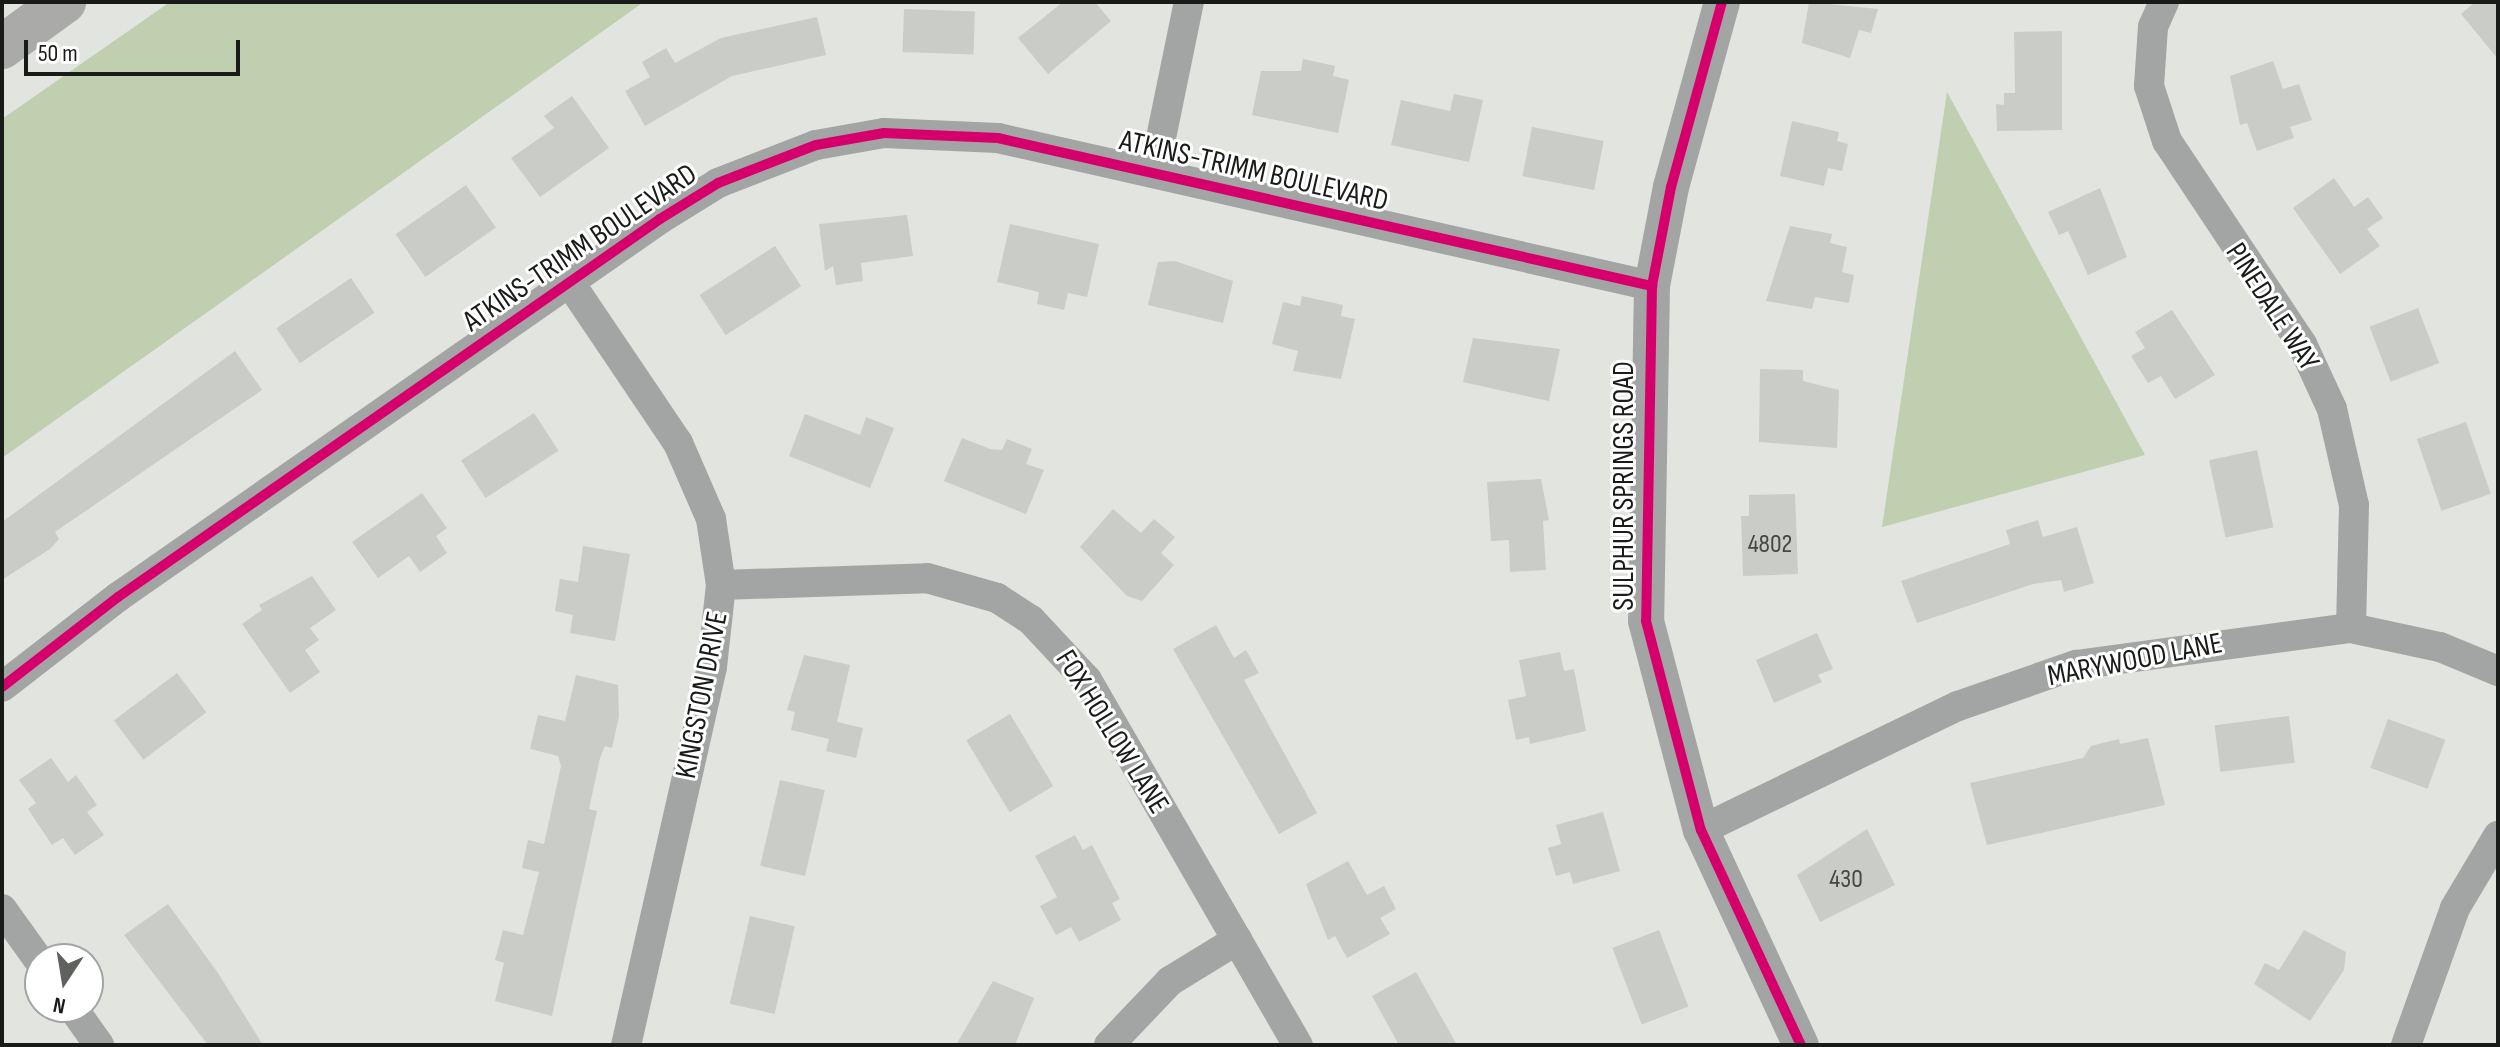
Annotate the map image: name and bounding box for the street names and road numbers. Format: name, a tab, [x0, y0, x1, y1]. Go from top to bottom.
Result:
street label: ATKINS-TRIMM BOULEVARD	[1116, 123, 1392, 219]
street label: ATKINS-TRIMM BOULEVARD	[456, 156, 704, 340]
street label: PINEDALE WAY	[2217, 237, 2327, 377]
street label: SULPHUR SPRINGS ROAD	[1606, 361, 1642, 611]
street label: KINGSTON DRIVE	[668, 608, 736, 782]
street label: MARYWOOD LANE	[2045, 625, 2225, 695]
street label: FOX HOLLOW LANE	[1048, 644, 1176, 820]

